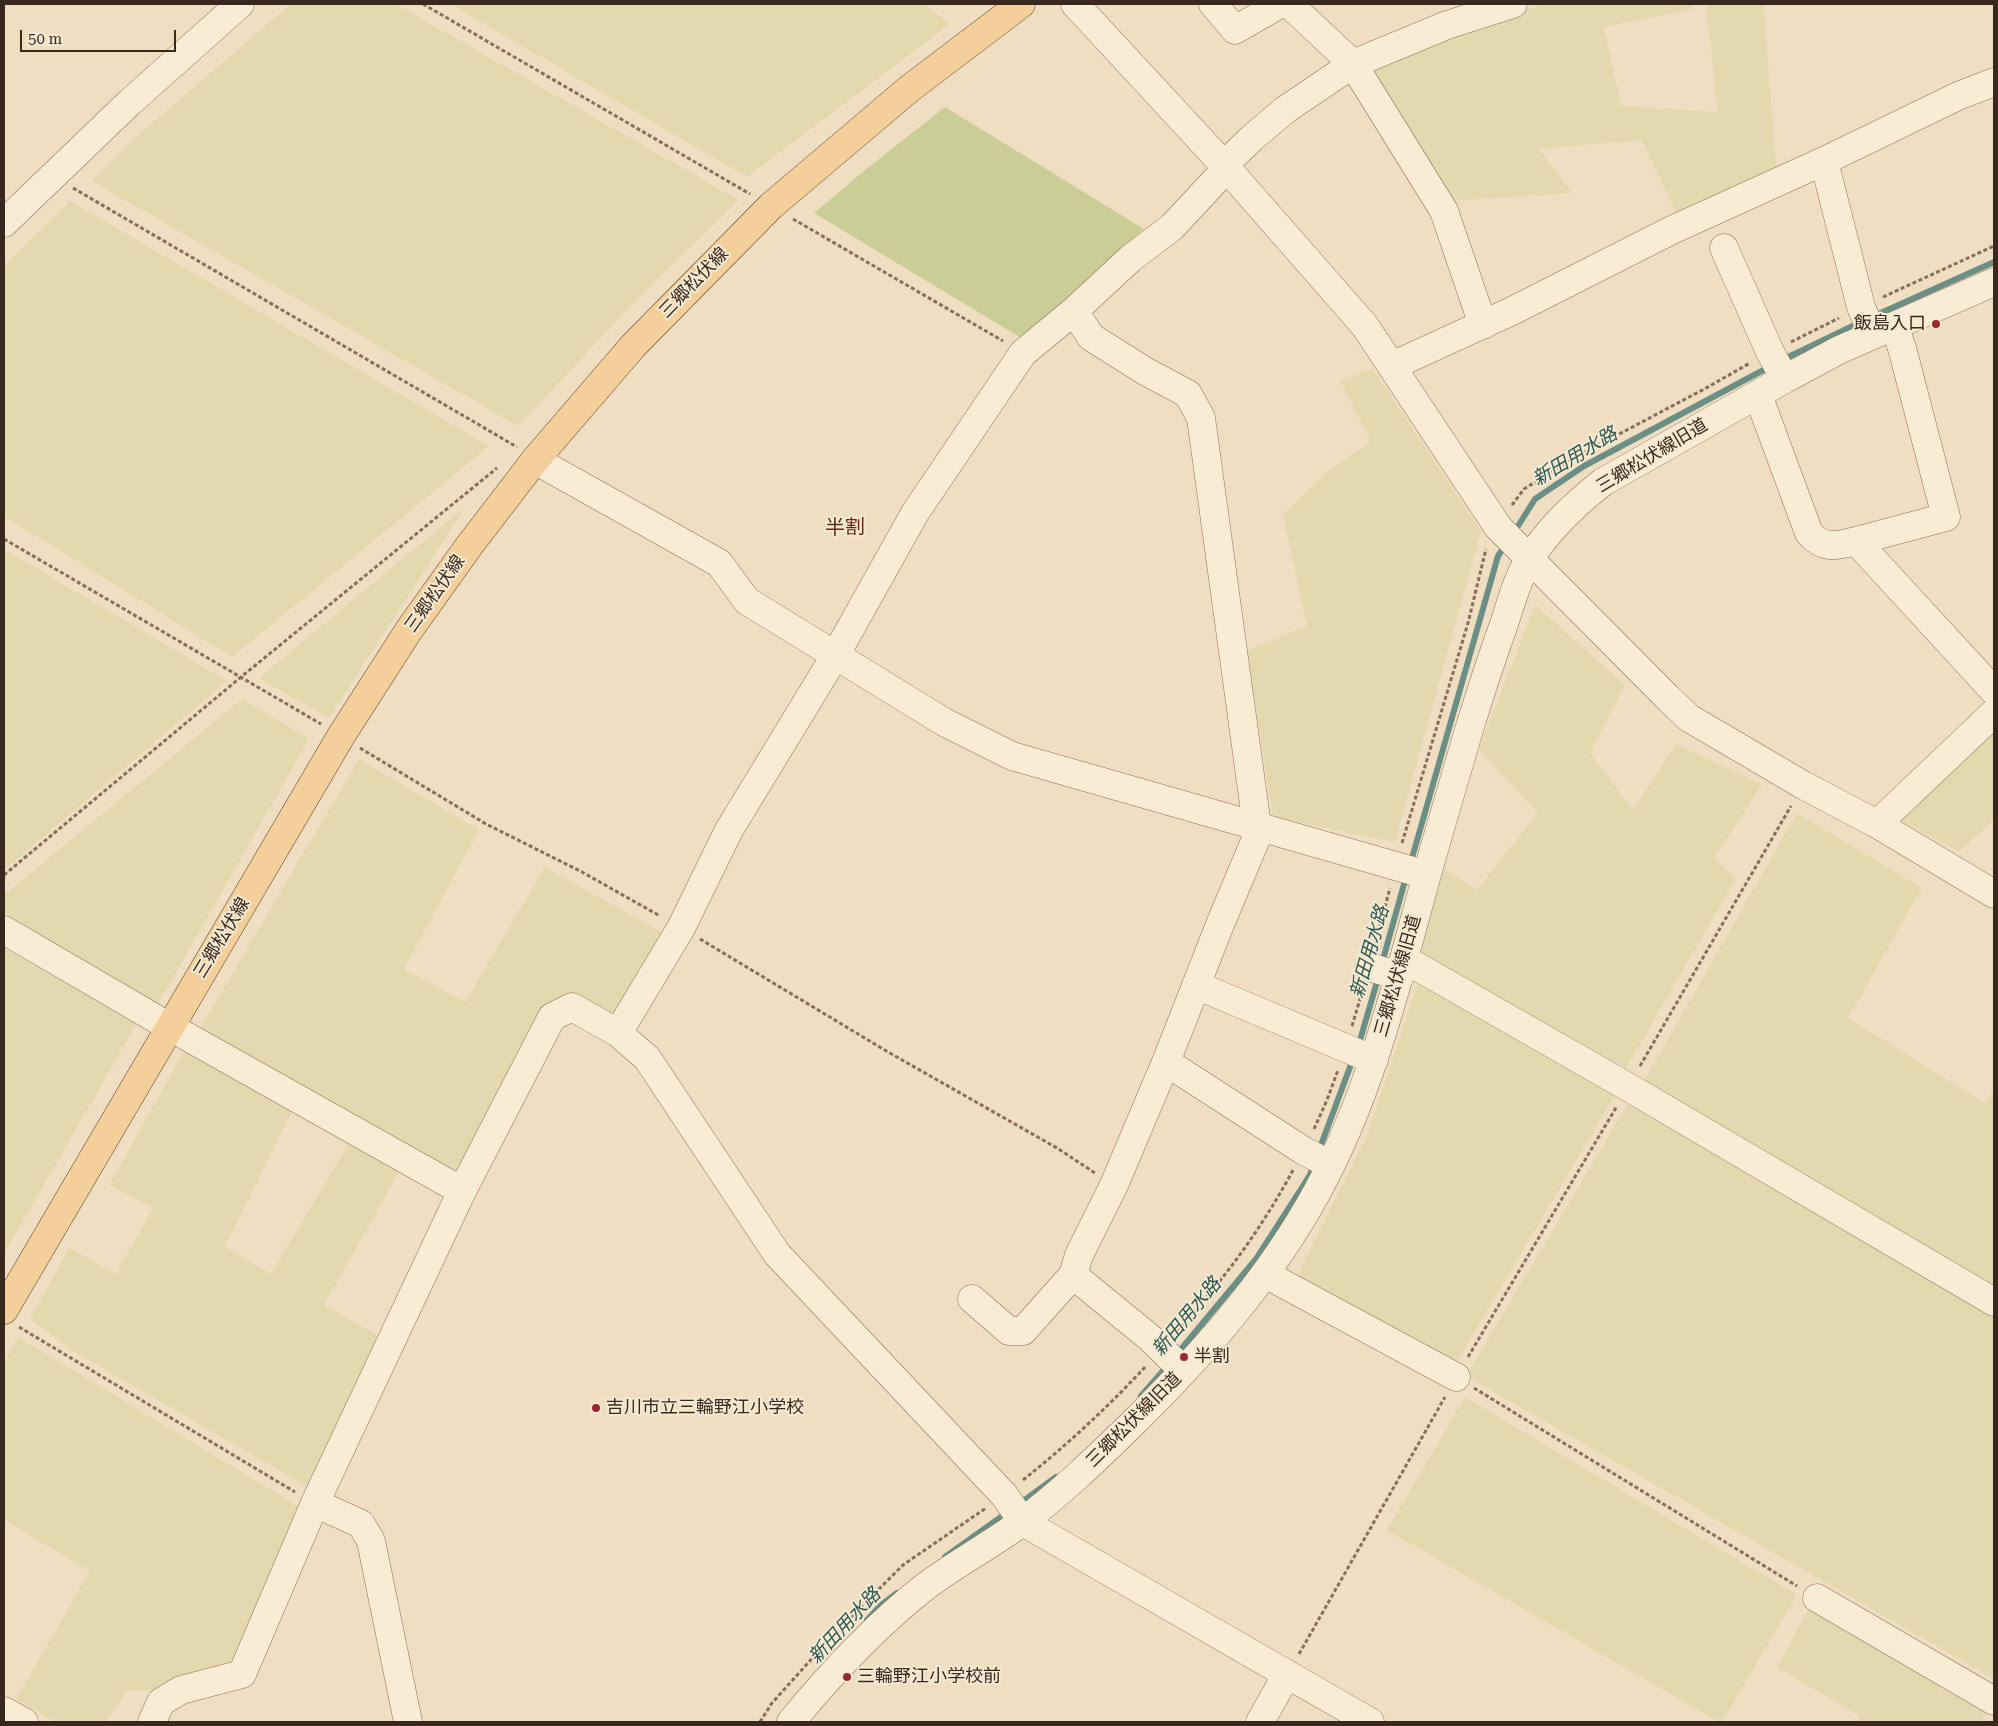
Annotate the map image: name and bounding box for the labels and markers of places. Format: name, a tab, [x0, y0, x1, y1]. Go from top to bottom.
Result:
place label: 飯島入口	[1854, 313, 1926, 335]
marker: 飯島入口	[1930, 318, 1942, 330]
place label: 半割	[1194, 1346, 1230, 1368]
marker: 半割	[1178, 1351, 1190, 1363]
place label: 吉川市立三輪野江小学校	[606, 1397, 804, 1419]
marker: 吉川市立三輪野江小学校	[590, 1402, 602, 1414]
place label: 三輪野江小学校前	[857, 1666, 1001, 1688]
marker: 三輪野江小学校前	[841, 1671, 853, 1683]

